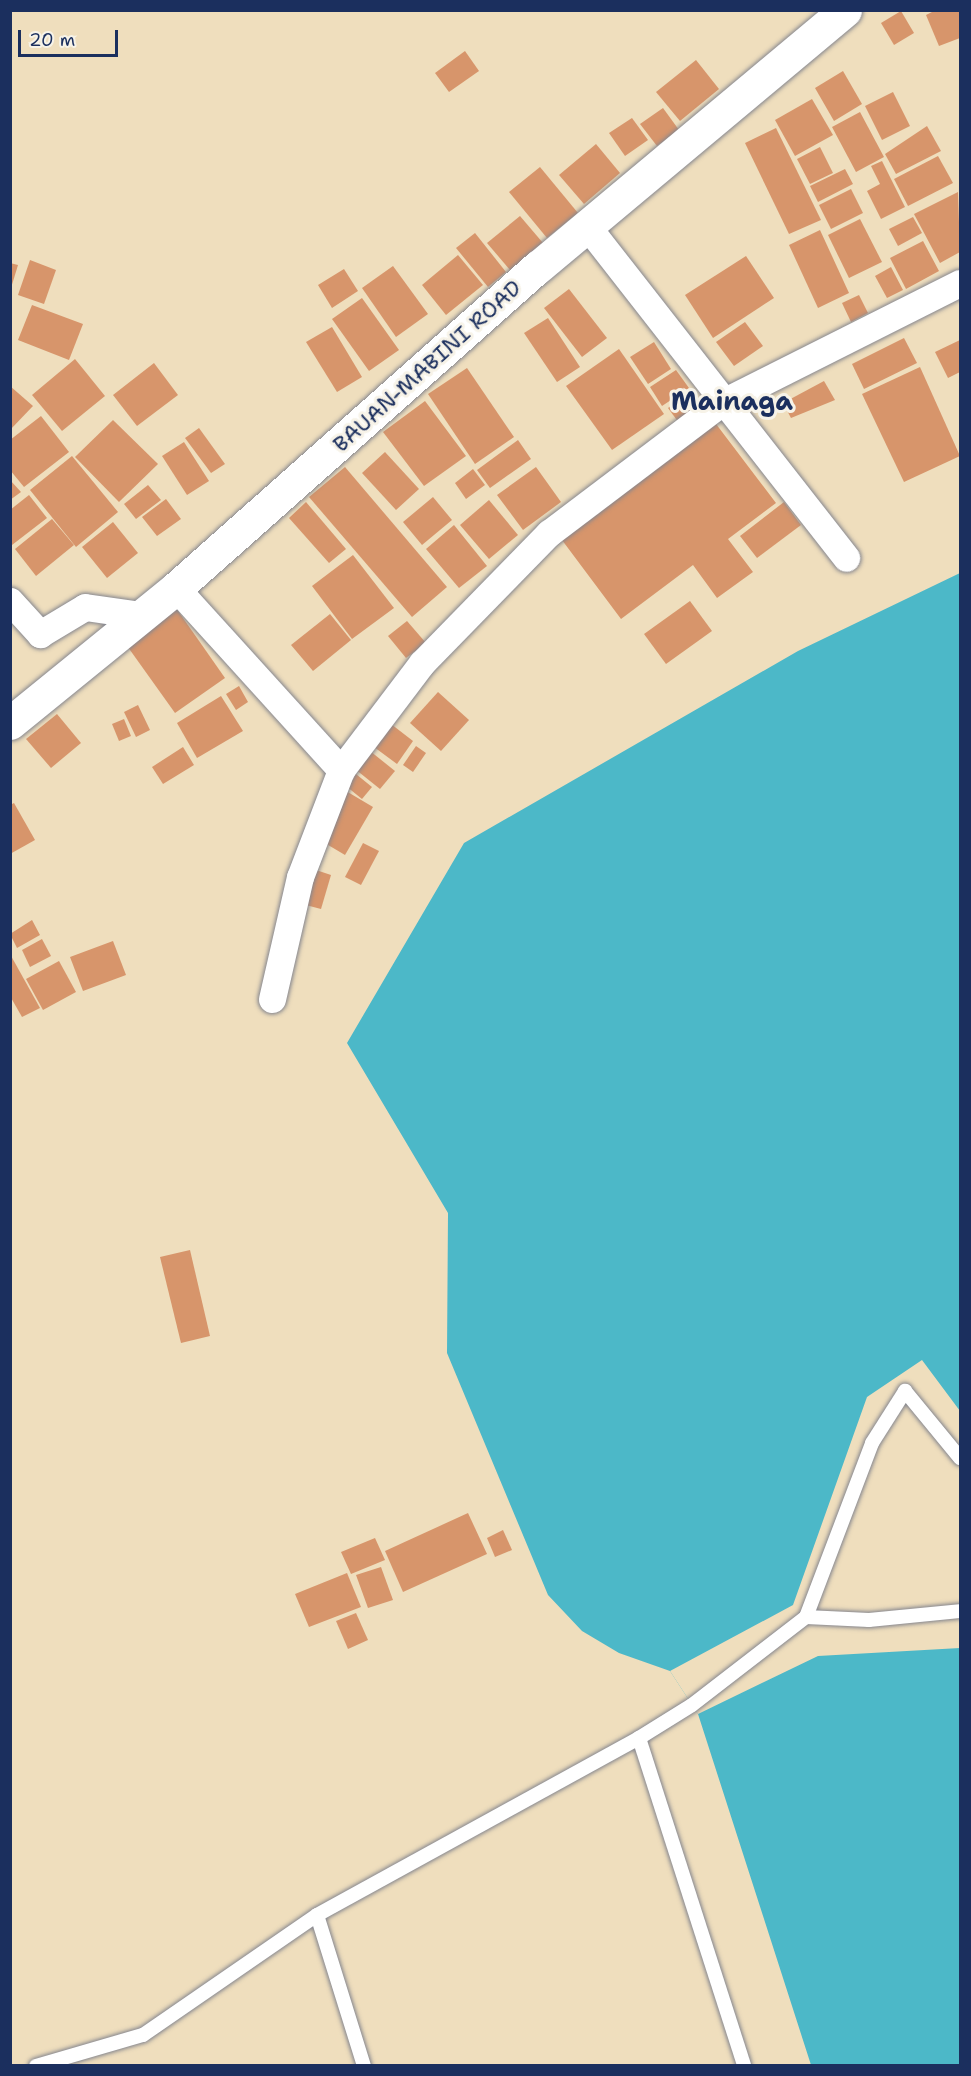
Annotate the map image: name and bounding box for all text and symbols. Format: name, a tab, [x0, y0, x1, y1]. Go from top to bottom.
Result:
scale bar	[21, 18, 122, 56]
text: 20 m	[29, 28, 75, 52]
street label: BAUAN-MABINI ROAD	[327, 275, 527, 457]
district label: Mainaga	[671, 385, 793, 417]

